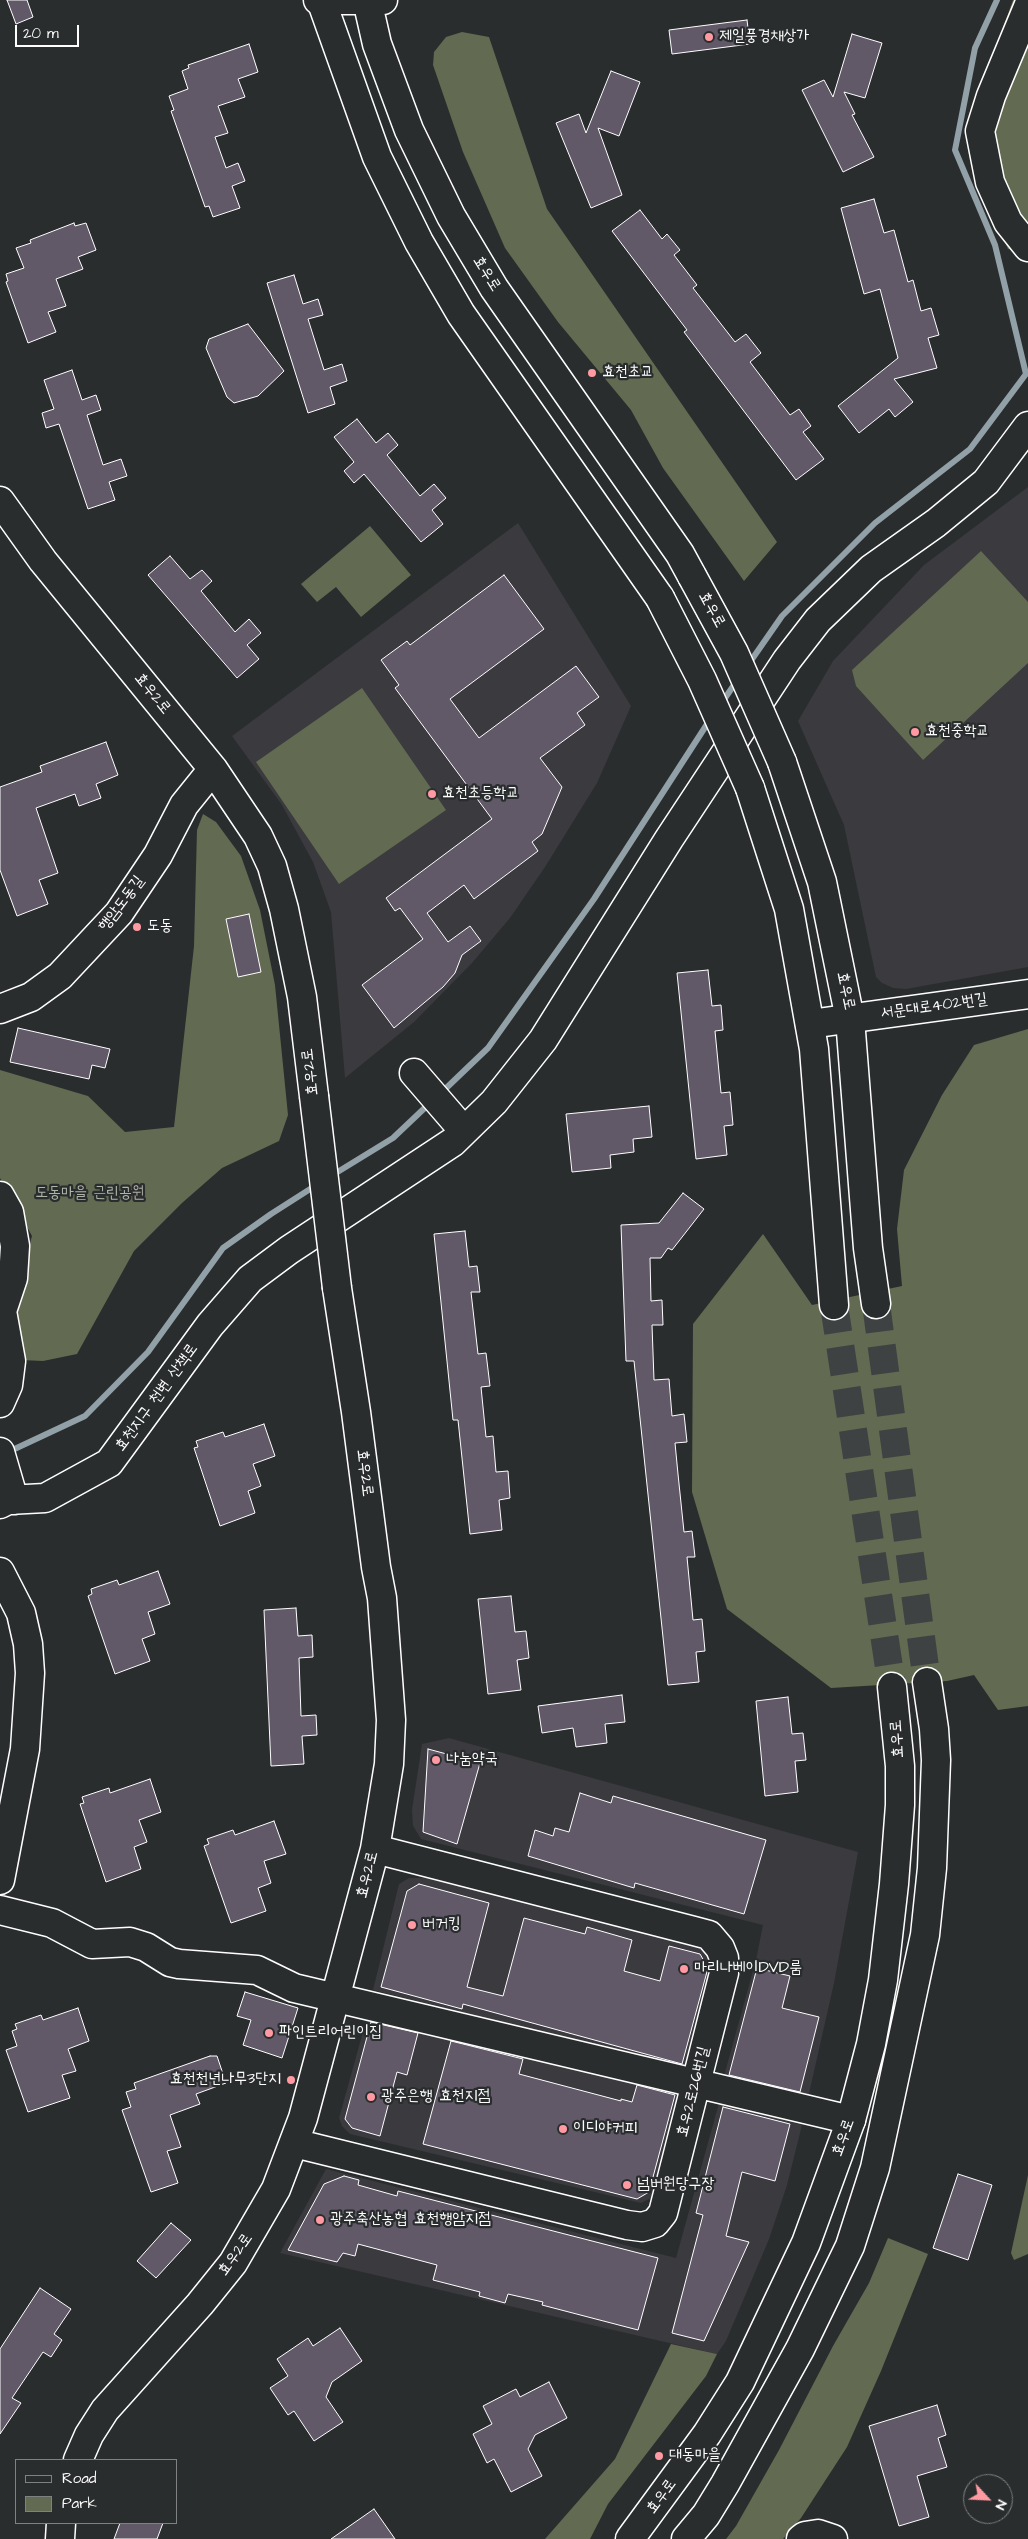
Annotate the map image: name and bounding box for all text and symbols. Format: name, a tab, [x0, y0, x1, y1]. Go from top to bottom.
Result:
scale bar	[18, 15, 81, 47]
text: 20 m	[23, 23, 59, 44]
place label: 제일풍경채상가	[719, 27, 809, 47]
marker: 제일풍경채상가	[703, 31, 715, 43]
street label: 효우로	[468, 253, 504, 295]
place label: 효천초교	[602, 363, 654, 383]
marker: 효천초교	[586, 367, 598, 379]
street label: 효우로	[693, 588, 729, 632]
street label: 효우2로	[130, 669, 174, 719]
place label: 효천중학교	[925, 722, 989, 742]
marker: 효천중학교	[909, 726, 921, 738]
place label: 효천초등학교	[442, 784, 519, 804]
marker: 효천초등학교	[426, 788, 438, 800]
street label: 행암도동길	[95, 873, 149, 935]
place label: 도동	[147, 917, 173, 937]
marker: 도동	[131, 921, 143, 933]
street label: 효우로	[832, 970, 858, 1012]
street label: 서문대로402번길	[879, 990, 989, 1024]
street label: 효우2로	[299, 1047, 323, 1097]
park label: 도동마을 근린공원	[35, 1184, 145, 1204]
street label: 효천지구 천변 산책로	[111, 1340, 203, 1456]
street label: 효우2로	[352, 1448, 376, 1498]
street label: 효우로	[887, 1719, 909, 1759]
place label: 나눔약국	[446, 1750, 498, 1770]
marker: 나눔약국	[430, 1754, 442, 1766]
street label: 효우2로	[353, 1849, 383, 1901]
place label: 버거킹	[422, 1915, 461, 1935]
marker: 버거킹	[406, 1919, 418, 1931]
place label: 마리나베이DVD룸	[694, 1959, 802, 1979]
marker: 마리나베이DVD룸	[678, 1963, 690, 1975]
place label: 파인트리어린이집	[279, 2023, 382, 2043]
marker: 파인트리어린이집	[263, 2027, 275, 2039]
street label: 효우2로26번길	[673, 2045, 715, 2139]
place label: 효천천년나무3단지	[170, 2070, 281, 2090]
marker: 효천천년나무3단지	[285, 2074, 297, 2086]
place label: 광주은행 효천지점	[381, 2087, 490, 2107]
marker: 광주은행 효천지점	[365, 2091, 377, 2103]
street label: 효우로	[828, 2117, 860, 2159]
place label: 이디야커피	[573, 2119, 637, 2139]
marker: 이디야커피	[557, 2123, 569, 2135]
place label: 넘버원당구장	[637, 2175, 714, 2195]
marker: 넘버원당구장	[621, 2179, 633, 2191]
place label: 광주축산농협 효천행암지점	[330, 2210, 491, 2230]
marker: 광주축산농협 효천행암지점	[314, 2214, 326, 2226]
street label: 효우2로	[214, 2230, 258, 2280]
place label: 대동마을	[669, 2446, 721, 2466]
marker: 대동마을	[653, 2450, 665, 2462]
legend	[15, 2459, 178, 2524]
text: Road	[62, 2468, 96, 2489]
north arrow	[963, 2474, 1013, 2524]
street label: 효우로	[643, 2476, 681, 2518]
text: Park	[62, 2493, 97, 2514]
text: N	[990, 2497, 1012, 2513]

